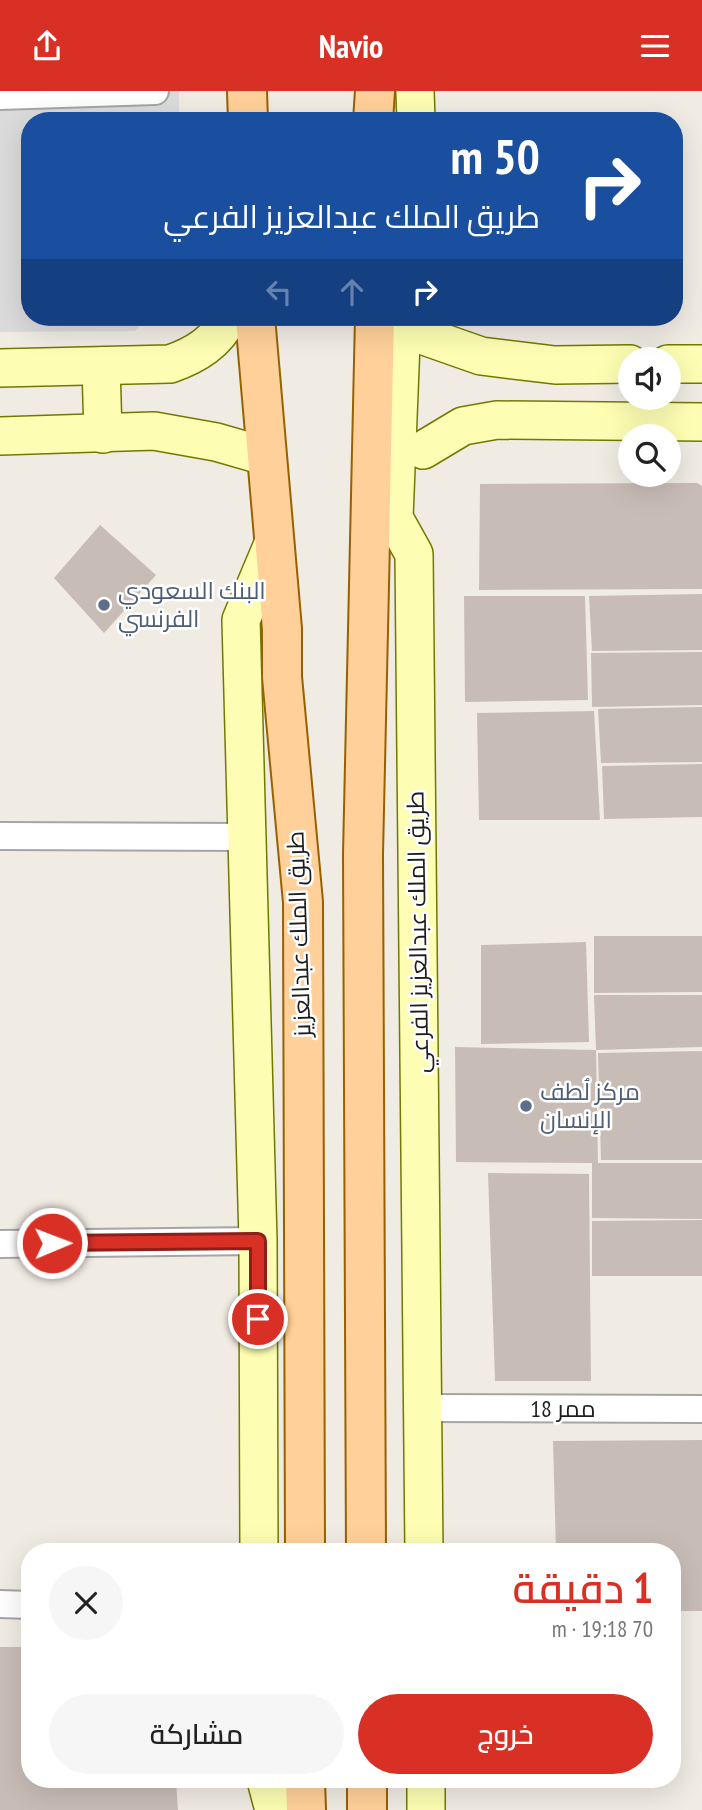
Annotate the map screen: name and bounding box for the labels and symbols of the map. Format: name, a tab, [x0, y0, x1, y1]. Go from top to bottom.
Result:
place label: البنك السعودي الفرنسي	[118, 575, 266, 637]
marker: البنك السعودي الفرنسي	[96, 597, 112, 613]
street label: طريق الملك عبدالعزيز الفرعي	[400, 790, 439, 1074]
street label: طريق الملك عبدالعزيز	[279, 830, 318, 1040]
place label: مركز لُطف الإنسان	[540, 1076, 640, 1135]
marker: مركز لُطف الإنسان	[518, 1098, 534, 1114]
position arrow	[15, 1206, 89, 1280]
pin	[228, 1289, 288, 1349]
street label: ممر 18	[530, 1393, 596, 1424]

